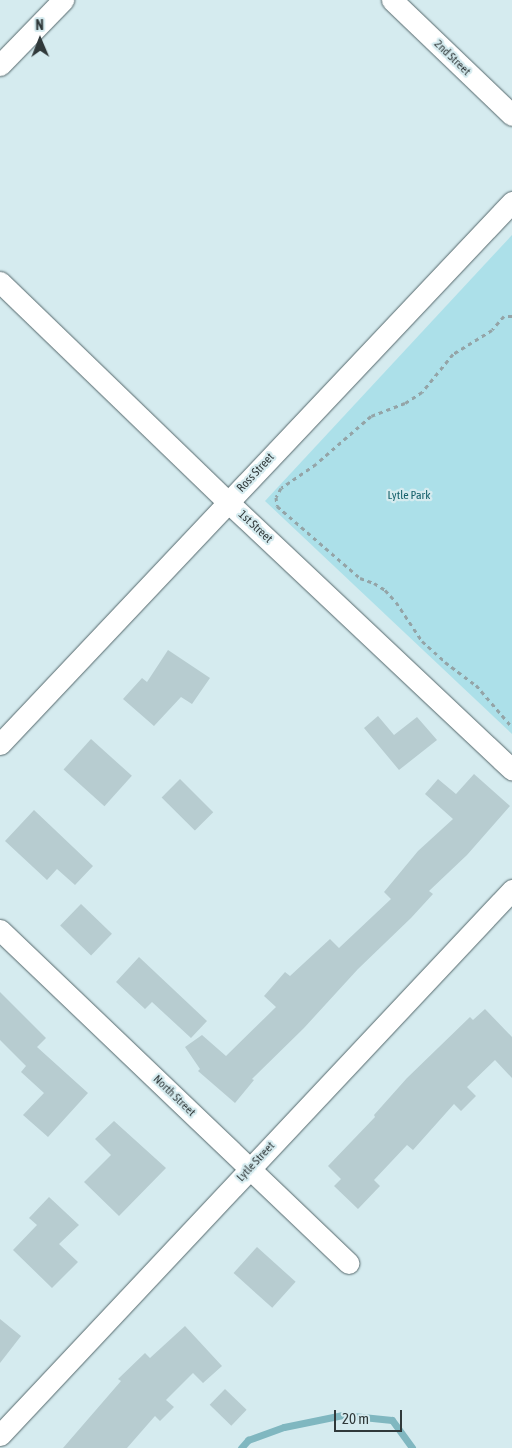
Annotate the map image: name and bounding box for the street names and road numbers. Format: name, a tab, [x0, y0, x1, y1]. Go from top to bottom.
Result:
street label: 2nd Street	[431, 37, 473, 79]
street label: Ross Street	[234, 451, 278, 495]
street label: 1st Street	[235, 508, 275, 546]
street label: North Street	[150, 1072, 198, 1120]
street label: Lytle Street	[234, 1139, 278, 1185]

